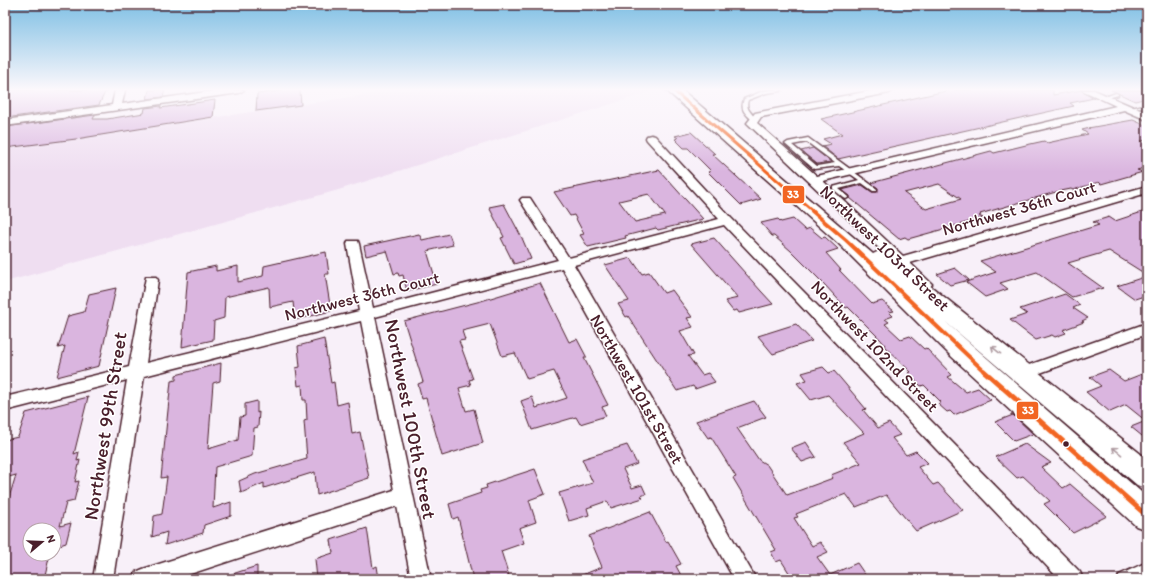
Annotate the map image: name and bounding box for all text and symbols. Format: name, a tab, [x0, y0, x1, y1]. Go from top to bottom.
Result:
street label: Northwest 36th Court	[940, 176, 1098, 240]
street label: Northwest 103rd Street	[816, 181, 954, 315]
line badge: 33	[782, 185, 805, 204]
text: 33	[787, 188, 799, 201]
street label: Northwest 36th Court	[282, 267, 442, 325]
street label: Northwest 102nd Street	[807, 276, 943, 416]
street label: Northwest 101st Street	[586, 311, 688, 468]
street label: Northwest 100th Street	[380, 317, 442, 522]
street label: Northwest 99th Street	[78, 330, 132, 522]
one-way arrow	[991, 345, 1001, 354]
line badge: 33	[1016, 401, 1039, 420]
text: 33	[1022, 404, 1034, 417]
unlabelled marker	[1061, 439, 1071, 449]
one-way arrow	[1112, 447, 1123, 456]
north arrow	[22, 522, 62, 562]
text: N	[44, 533, 58, 545]

